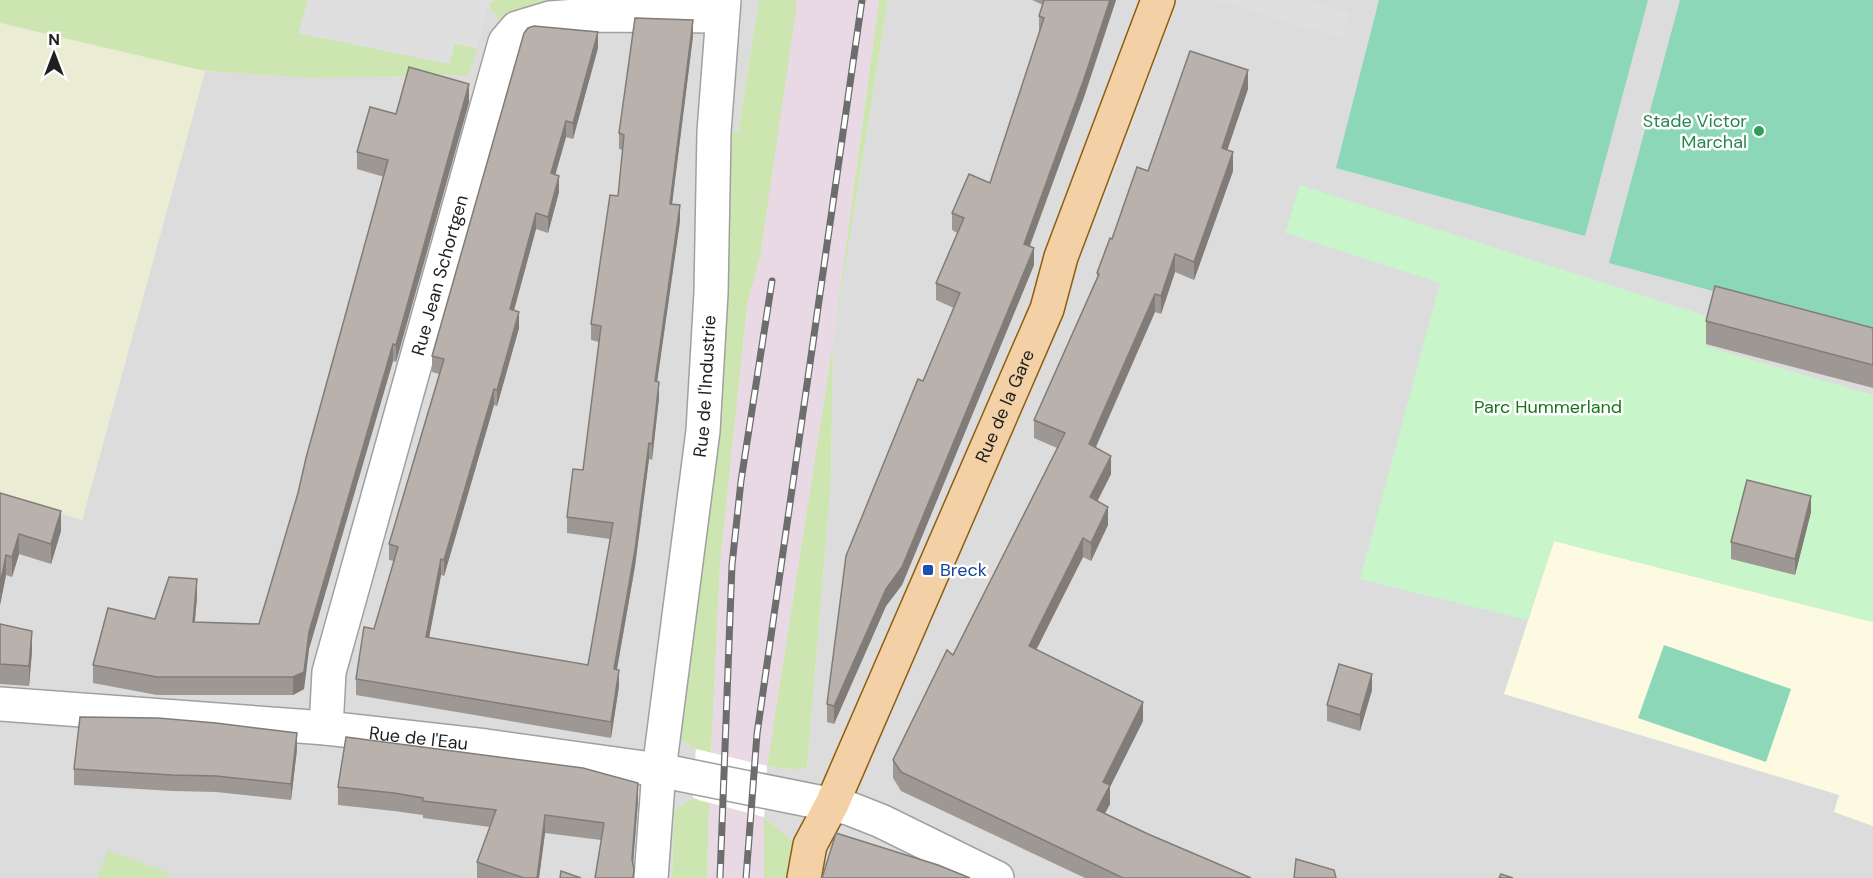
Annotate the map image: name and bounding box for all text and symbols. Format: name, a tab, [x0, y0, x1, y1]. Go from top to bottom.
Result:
north arrow	[24, 24, 84, 84]
text: N	[48, 29, 60, 50]
place label: Stade Victor Marchal	[1643, 109, 1747, 154]
marker: Stade Victor Marchal	[1752, 124, 1766, 138]
street label: Rue Jean Schortgen	[406, 192, 474, 358]
street label: Rue de l'Industrie	[688, 314, 722, 459]
street label: Rue de la Gare	[970, 346, 1040, 466]
park label: Parc Hummerland	[1474, 395, 1622, 419]
place label: Breck	[940, 558, 987, 582]
marker: Breck	[921, 563, 935, 577]
street label: Rue de l'Eau	[368, 721, 469, 756]

